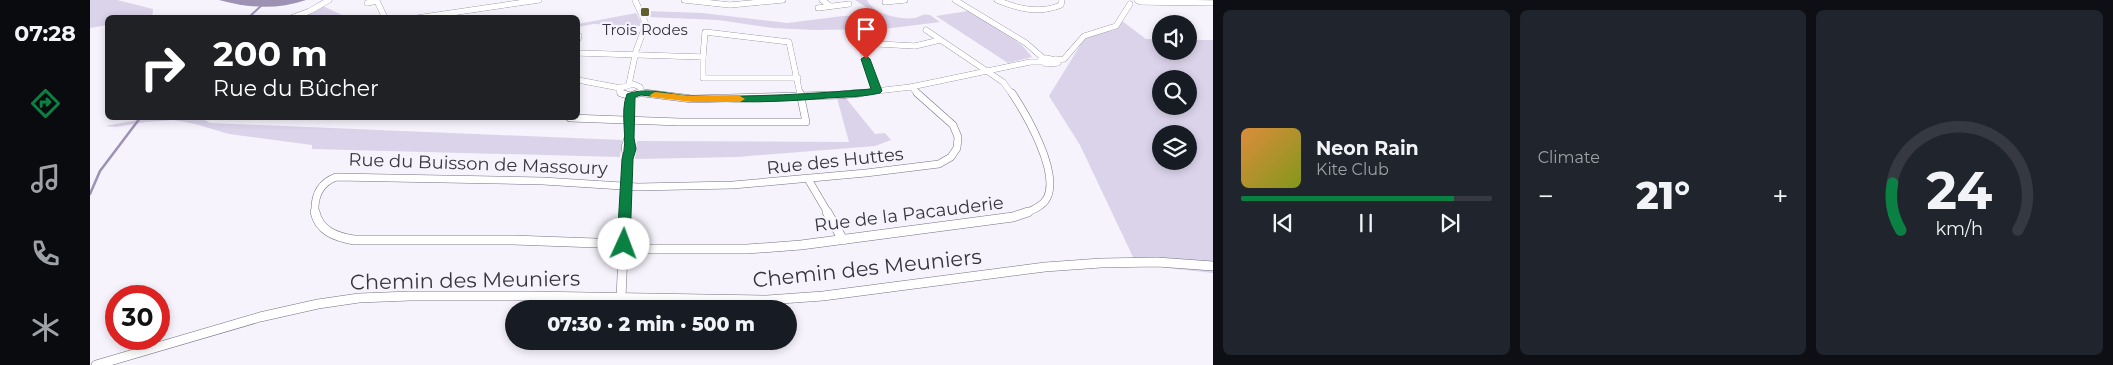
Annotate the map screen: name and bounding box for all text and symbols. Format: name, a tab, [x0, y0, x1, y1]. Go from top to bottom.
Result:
marker: Trois Rodes	[639, 6, 651, 18]
pin	[845, 8, 887, 59]
icon: arrive	[852, 15, 880, 43]
map controls	[1152, 15, 1197, 170]
button: sound	[1152, 15, 1197, 60]
text: 07:28	[14, 20, 76, 47]
place label: Trois Rodes	[602, 20, 688, 39]
text: 200 m	[213, 32, 328, 75]
icon: right	[130, 35, 195, 100]
button: search	[1152, 70, 1197, 115]
text: Rue du Bûcher	[213, 75, 379, 102]
icon: directions	[28, 86, 63, 121]
button: layers	[1152, 125, 1197, 170]
text: Neon Rain	[1316, 137, 1419, 160]
street label: Rue des Huttes	[765, 143, 905, 179]
street label: Rue du Buisson de Massoury	[348, 148, 608, 180]
text: Climate	[1538, 148, 1600, 167]
text: 24	[1927, 159, 1993, 222]
text: Kite Club	[1316, 160, 1389, 179]
icon: music	[28, 161, 63, 196]
text: 21°	[1636, 172, 1690, 219]
text: −	[1538, 179, 1554, 213]
text: +	[1772, 179, 1788, 213]
street label: Rue de la Pacauderie	[813, 191, 1005, 237]
icon: previous	[1269, 209, 1297, 237]
icon: pause	[1352, 209, 1380, 237]
icon: next	[1436, 209, 1464, 237]
position arrow	[597, 217, 649, 269]
text: km/h	[1936, 218, 1983, 239]
icon: phone	[28, 236, 63, 271]
street label: Chemin des Meuniers	[751, 244, 983, 292]
street label: Chemin des Meuniers	[350, 265, 580, 295]
speed limit sign: 30	[105, 285, 170, 350]
icon: climate	[28, 310, 63, 345]
text: 07:30 · 2 min · 500 m	[547, 313, 755, 336]

